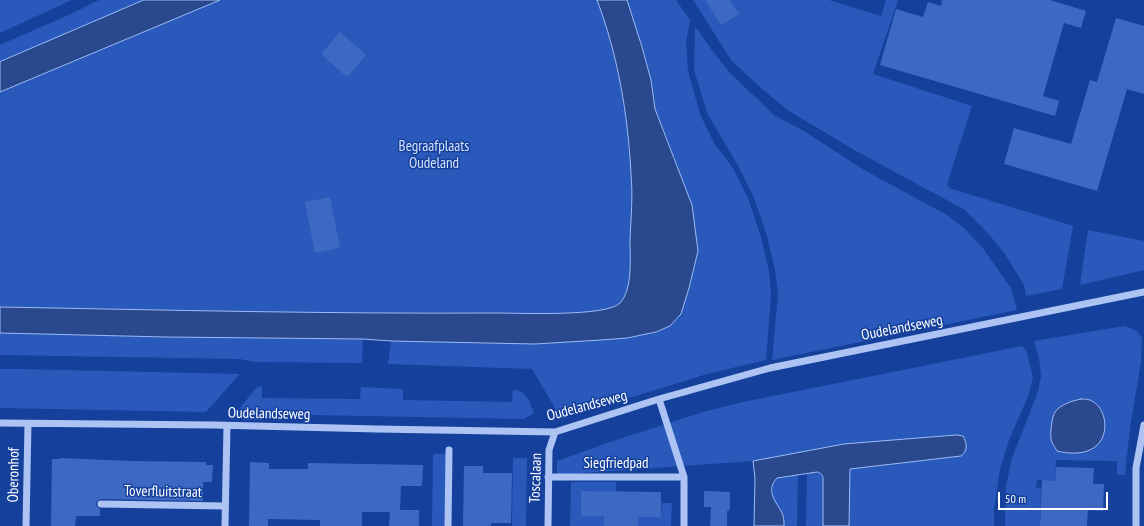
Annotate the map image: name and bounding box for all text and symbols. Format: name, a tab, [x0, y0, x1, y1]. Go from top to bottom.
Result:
park label: Begraafplaats Oudeland	[399, 138, 469, 173]
street label: Oudelandseweg	[860, 311, 944, 345]
street label: Oudelandseweg	[545, 387, 629, 425]
street label: Oudelandseweg	[228, 404, 310, 424]
street label: Oberonhof	[5, 447, 23, 503]
street label: Toscalaan	[526, 453, 546, 503]
street label: Siegfriedpad	[583, 455, 649, 473]
street label: Toverfluitstraat	[124, 482, 202, 502]
scale bar	[1000, 484, 1110, 510]
text: 50 m	[1005, 491, 1026, 506]

